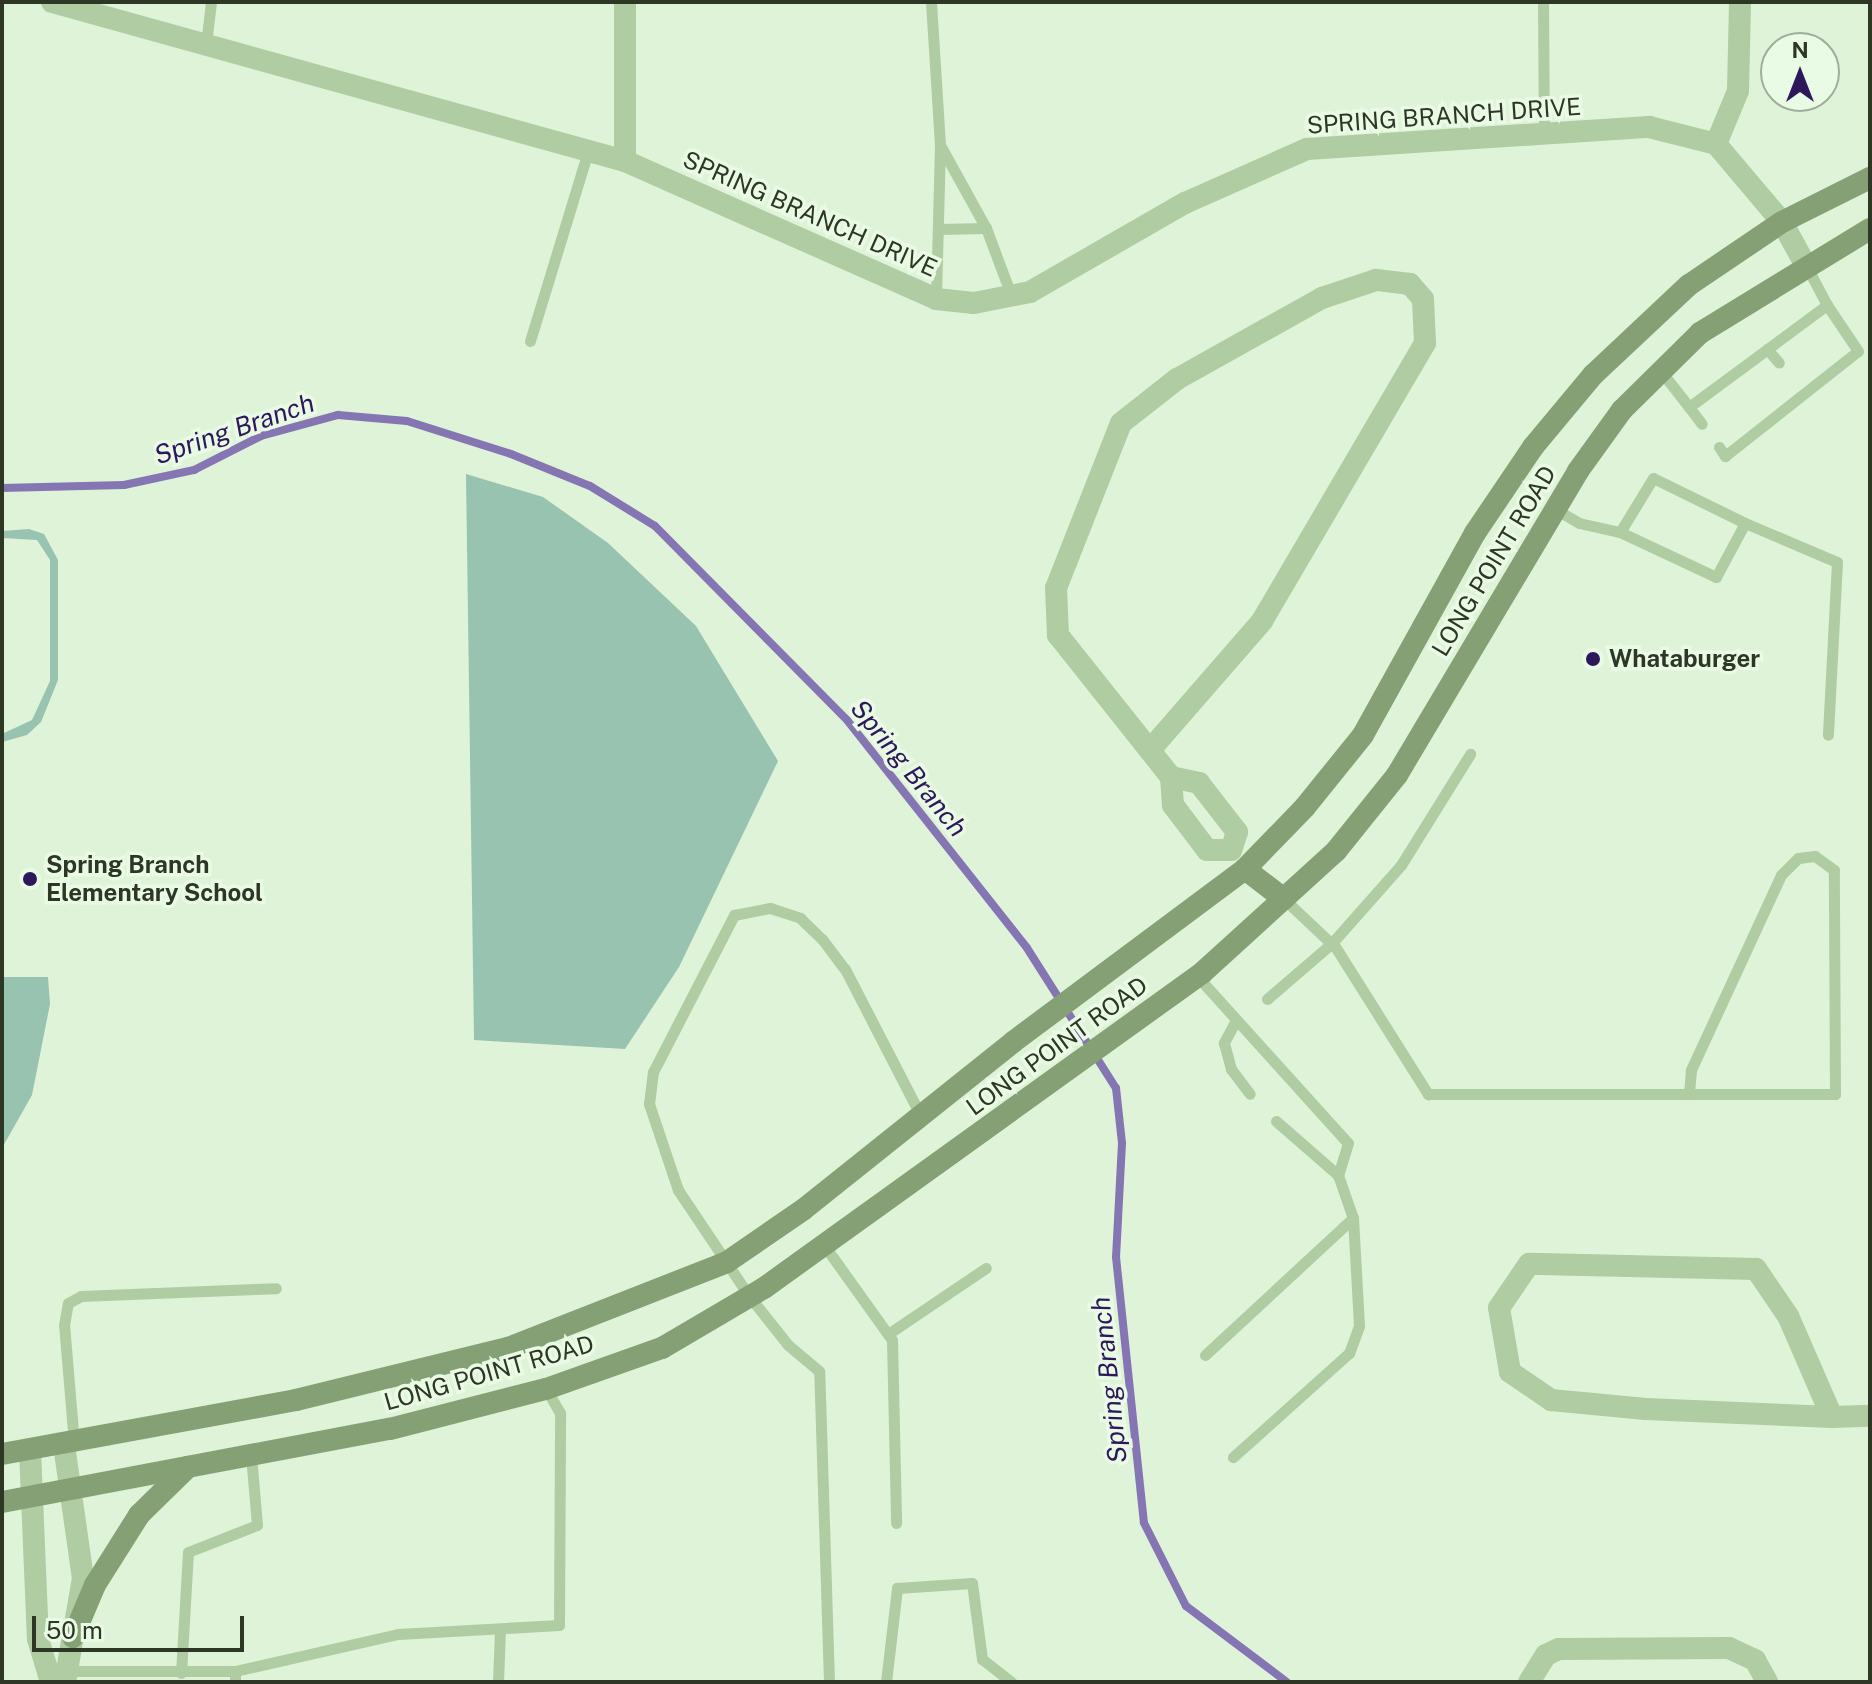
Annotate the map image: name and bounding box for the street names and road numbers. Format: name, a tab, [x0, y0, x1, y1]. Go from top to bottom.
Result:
street label: SPRING BRANCH DRIVE	[1306, 92, 1582, 140]
street label: SPRING BRANCH DRIVE	[679, 145, 941, 283]
street label: LONG POINT ROAD	[1426, 461, 1562, 661]
street label: LONG POINT ROAD	[961, 971, 1153, 1121]
street label: LONG POINT ROAD	[381, 1329, 597, 1417]

